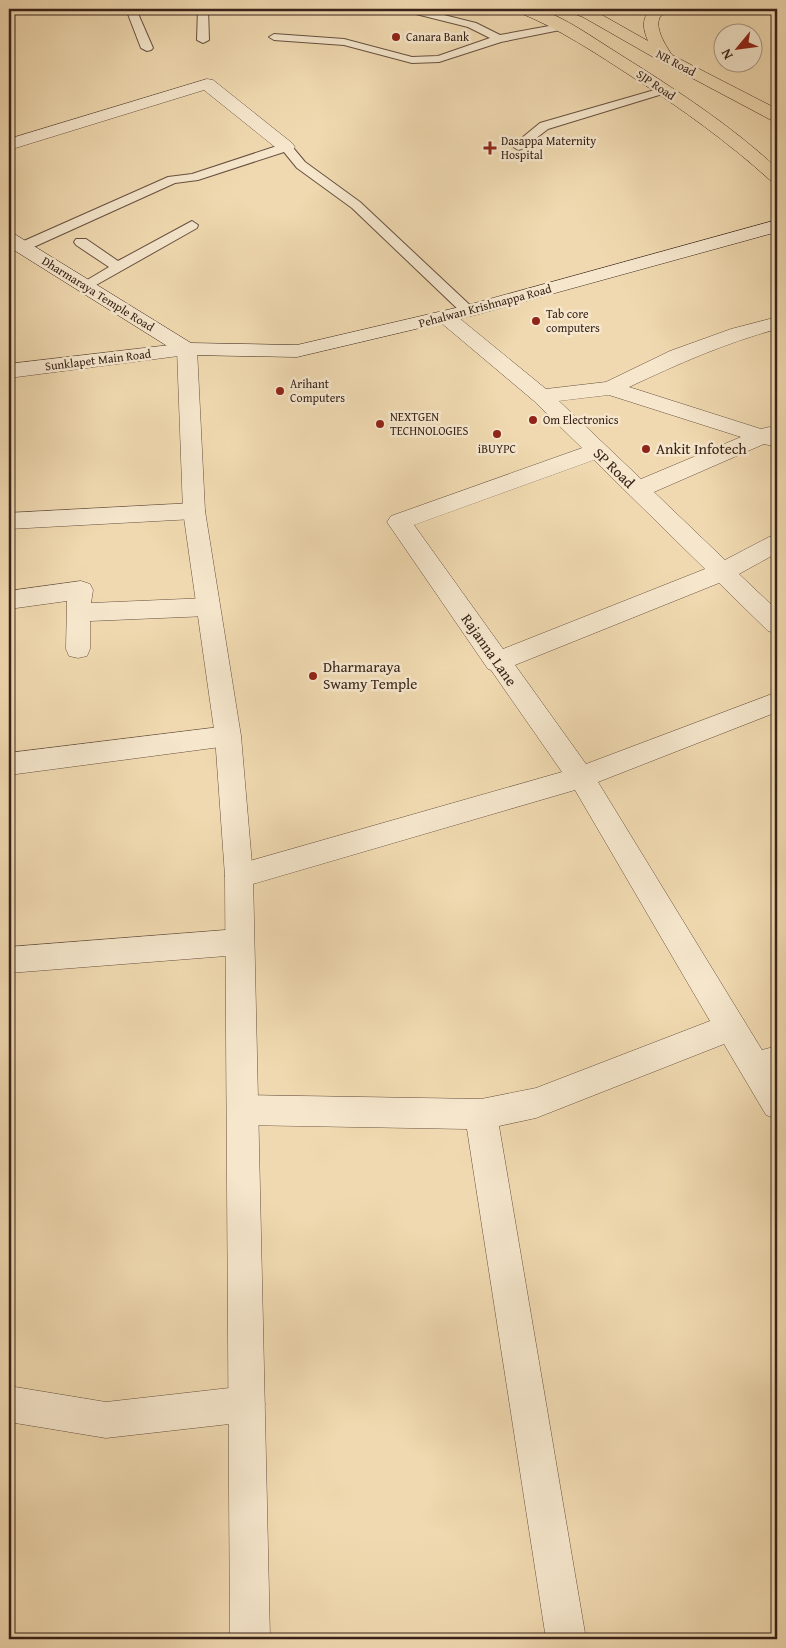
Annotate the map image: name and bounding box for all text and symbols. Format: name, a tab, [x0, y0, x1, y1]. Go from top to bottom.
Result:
north arrow	[714, 22, 764, 72]
place label: Canara Bank	[406, 28, 470, 45]
marker: Canara Bank	[390, 31, 402, 43]
street label: NR Road	[653, 45, 700, 80]
text: N	[715, 45, 738, 63]
street label: SJP Road	[633, 65, 680, 104]
place label: Dasappa Maternity Hospital	[501, 132, 596, 163]
marker: Dasappa Maternity Hospital	[483, 141, 497, 155]
street label: Dharmaraya Temple Road	[39, 252, 158, 335]
street label: Pehalwan Krishnappa Road	[417, 279, 554, 331]
place label: Tab core computers	[546, 305, 600, 336]
marker: Tab core computers	[530, 315, 542, 327]
street label: Sunklapet Main Road	[44, 345, 152, 374]
place label: Arihant Computers	[290, 375, 345, 406]
marker: Arihant Computers	[274, 385, 286, 397]
place label: NEXTGEN TECHNOLOGIES	[390, 408, 468, 439]
place label: Om Electronics	[543, 411, 619, 428]
marker: Om Electronics	[527, 414, 539, 426]
marker: NEXTGEN TECHNOLOGIES	[374, 418, 386, 430]
marker: iBUYPC	[491, 428, 503, 440]
place label: Ankit Infotech	[656, 438, 747, 459]
place label: iBUYPC	[478, 440, 517, 457]
street label: SP Road	[589, 443, 640, 493]
marker: Ankit Infotech	[640, 443, 652, 455]
street label: Rajanna Lane	[457, 609, 522, 690]
place label: Dharmaraya Swamy Temple	[323, 656, 417, 694]
marker: Dharmaraya Swamy Temple	[307, 670, 319, 682]

